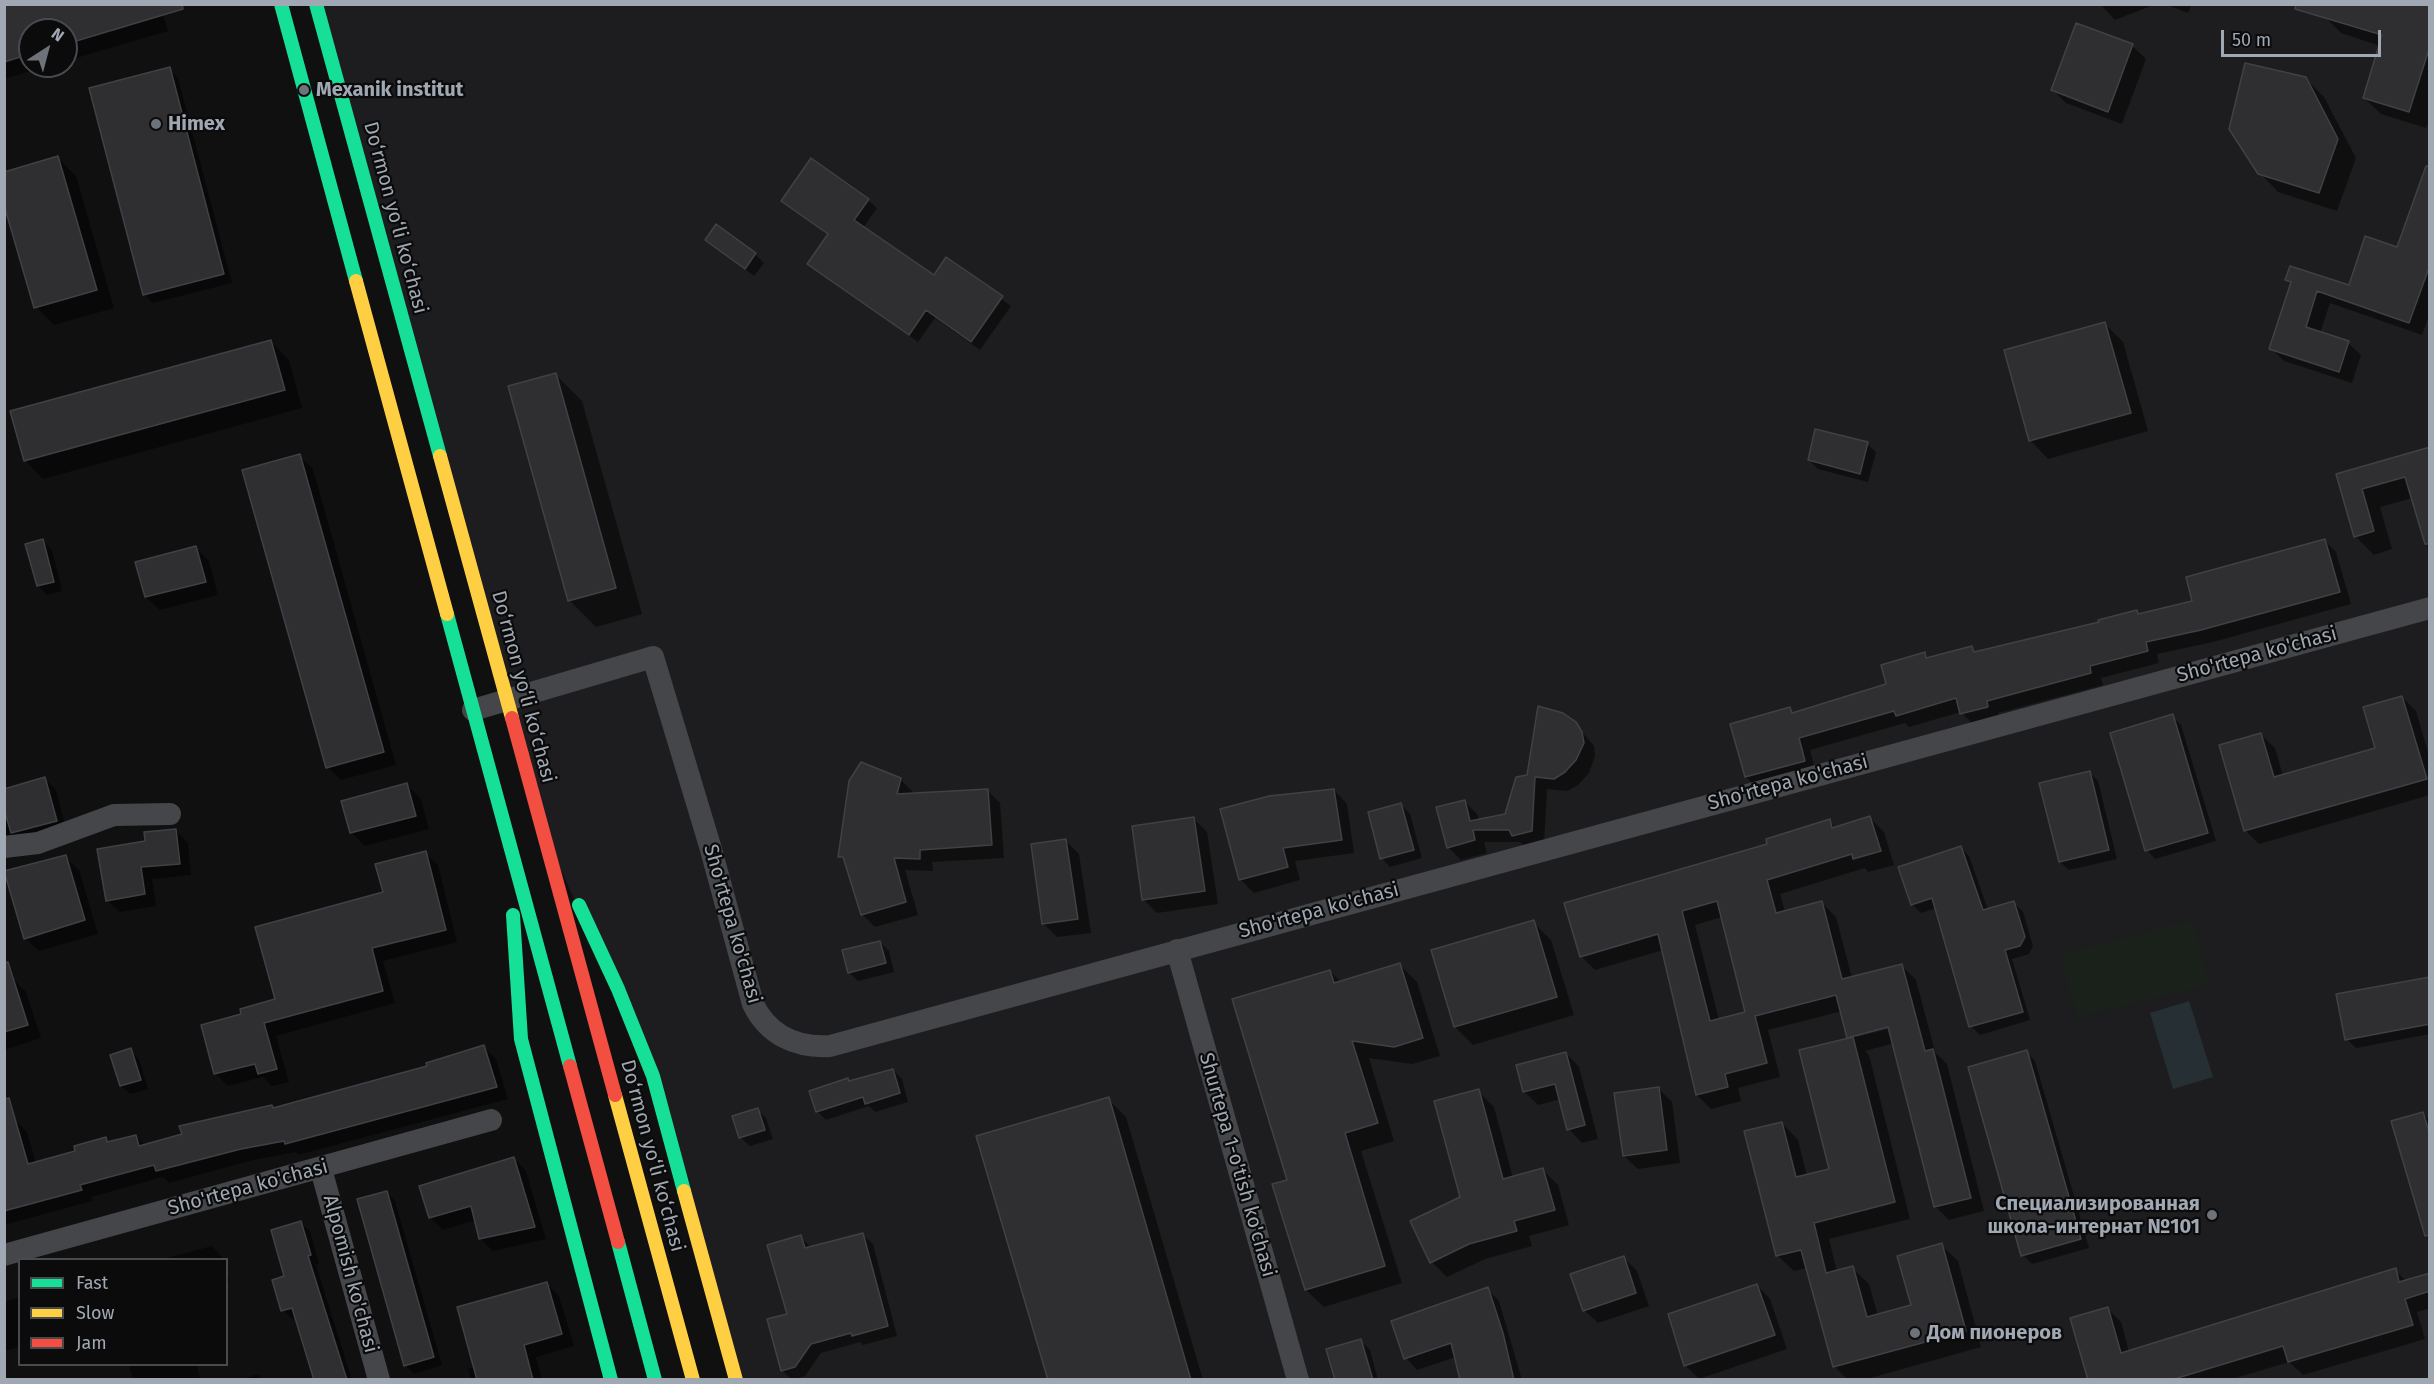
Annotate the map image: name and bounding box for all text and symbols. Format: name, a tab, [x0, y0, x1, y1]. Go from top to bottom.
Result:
north arrow	[18, 18, 78, 78]
scale bar	[2224, 18, 2384, 56]
text: N	[48, 24, 68, 45]
text: 50 m	[2232, 29, 2271, 51]
place label: Mexanik institut	[316, 78, 463, 102]
marker: Mexanik institut	[297, 83, 311, 97]
place label: Himex	[168, 112, 225, 136]
marker: Himex	[149, 117, 163, 131]
street label: Do‘rmon yo‘li ko‘chasi	[358, 119, 432, 317]
street label: Do‘rmon yo‘li ko‘chasi	[486, 588, 560, 786]
street label: Sho'rtepa ko'chasi	[2174, 622, 2340, 688]
street label: Sho'rtepa ko'chasi	[1705, 750, 1871, 816]
street label: Sho'rtepa ko'chasi	[698, 842, 766, 1006]
street label: Sho'rtepa ko'chasi	[1236, 878, 1402, 944]
street label: Shurtepa 1-o'tish ko'chasi	[1193, 1050, 1281, 1280]
street label: Do‘rmon yo‘li ko‘chasi	[615, 1057, 689, 1255]
street label: Sho'rtepa ko'chasi	[165, 1155, 331, 1221]
street label: Alpomish ko'chasi	[317, 1192, 383, 1356]
place label: Специализированная школа-интернат №101	[1987, 1192, 2200, 1239]
marker: Специализированная школа-интернат №101	[2205, 1208, 2219, 1222]
legend	[18, 1258, 228, 1366]
text: Fast	[76, 1272, 108, 1294]
text: Slow	[76, 1302, 114, 1324]
place label: Дом пионеров	[1927, 1321, 2062, 1345]
marker: Дом пионеров	[1908, 1326, 1922, 1340]
text: Jam	[76, 1332, 107, 1354]

